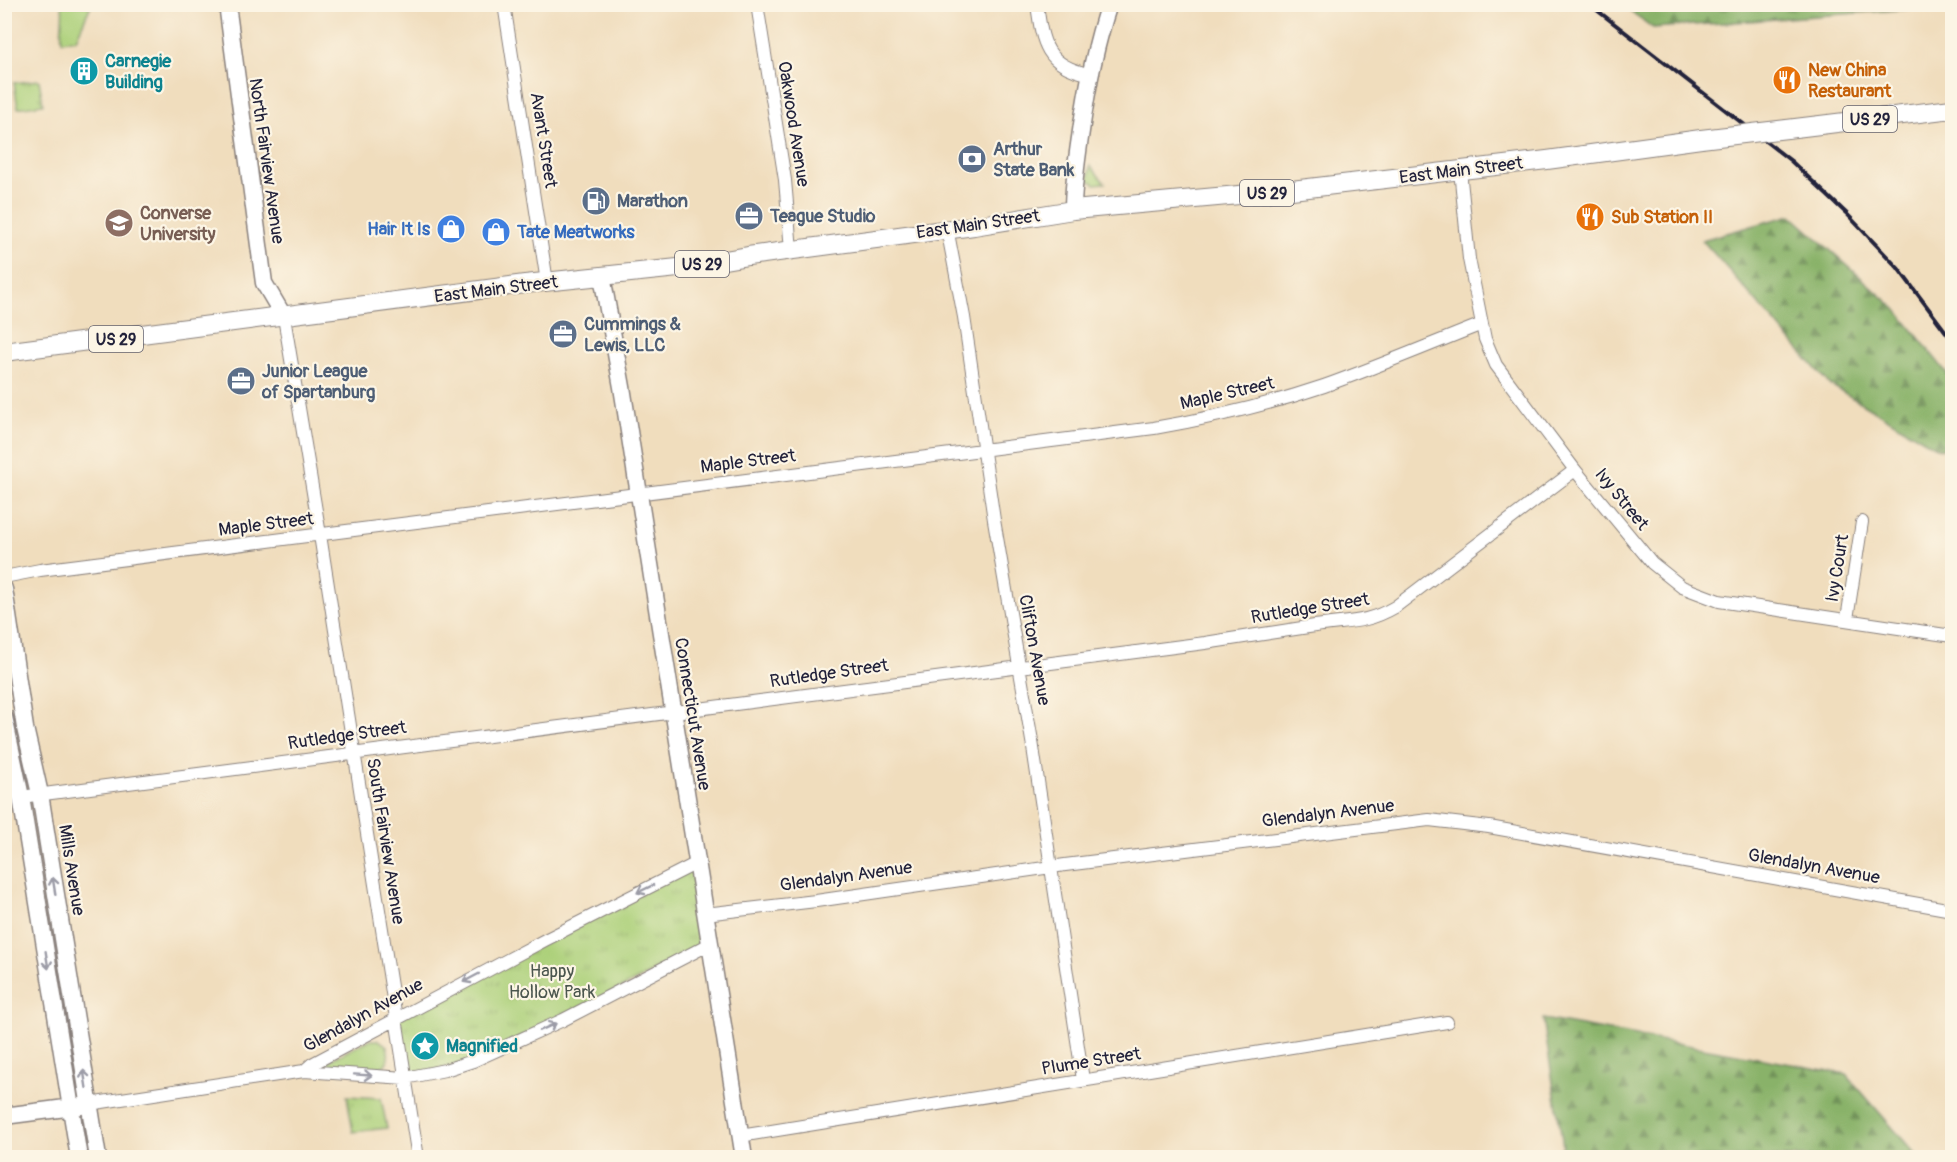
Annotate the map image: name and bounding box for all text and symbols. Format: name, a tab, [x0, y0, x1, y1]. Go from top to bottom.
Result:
place label: Carnegie Building	[105, 50, 172, 94]
building icon: Carnegie Building	[68, 55, 100, 87]
place label: New China Restaurant	[1808, 59, 1892, 103]
street label: Oakwood Avenue	[772, 60, 815, 189]
restaurant icon: New China Restaurant	[1771, 64, 1803, 96]
street label: North Fairview Avenue	[243, 77, 290, 246]
street label: Avant Street	[525, 91, 563, 190]
road number: US 29	[1843, 106, 1897, 132]
place label: Arthur State Bank	[993, 138, 1075, 182]
bank icon: Arthur State Bank	[956, 143, 988, 175]
street label: East Main Street	[1398, 151, 1525, 189]
road number: US 29	[1240, 180, 1294, 206]
fuel station icon: Marathon	[580, 185, 612, 217]
place label: Marathon	[617, 190, 688, 213]
office icon: Teague Studio	[733, 200, 765, 232]
restaurant icon: Sub Station II	[1574, 201, 1606, 233]
place label: Converse University	[140, 202, 216, 246]
street label: East Main Street	[915, 204, 1042, 245]
place label: Teague Studio	[769, 205, 876, 228]
place label: Sub Station II	[1611, 206, 1713, 229]
school or university icon: Converse University	[103, 207, 135, 239]
shop icon: Hair It Is	[435, 213, 467, 245]
shop icon: Tate Meatworks	[480, 216, 512, 248]
place label: Hair It Is	[367, 218, 431, 241]
place label: Tate Meatworks	[516, 221, 635, 244]
road number: US 29	[675, 251, 729, 277]
street label: East Main Street	[433, 270, 560, 308]
place label: Cummings & Lewis, LLC	[584, 313, 681, 357]
office icon: Cummings & Lewis, LLC	[547, 318, 579, 350]
road number: US 29	[89, 326, 143, 352]
place label: Junior League of Spartanburg	[261, 360, 375, 404]
office icon: Junior League of Spartanburg	[225, 365, 257, 397]
street label: Maple Street	[1178, 371, 1277, 415]
street label: Maple Street	[699, 444, 798, 479]
street label: Ivy Street	[1590, 463, 1654, 536]
street label: Maple Street	[217, 507, 316, 542]
street label: Ivy Court	[1821, 532, 1854, 604]
street label: Rutledge Street	[1249, 588, 1371, 629]
street label: Clifton Avenue	[1013, 593, 1056, 707]
street label: Connecticut Avenue	[669, 636, 716, 792]
street label: Rutledge Street	[768, 654, 890, 693]
street label: Rutledge Street	[286, 716, 408, 755]
street label: South Fairview Avenue	[361, 756, 410, 926]
street label: Glendalyn Avenue	[1260, 794, 1396, 833]
street label: Mills Avenue	[53, 823, 90, 917]
street label: Glendalyn Avenue	[1746, 844, 1882, 889]
street label: Glendalyn Avenue	[778, 856, 914, 897]
one-way arrow	[49, 877, 60, 897]
one-way arrow	[636, 884, 654, 896]
one-way arrow	[42, 950, 53, 970]
park label: Happy Hollow Park	[509, 960, 596, 1004]
street label: Glendalyn Avenue	[299, 973, 427, 1058]
one-way arrow	[463, 973, 481, 985]
one-way arrow	[539, 1020, 557, 1031]
place icon: Magnified	[409, 1030, 441, 1062]
place label: Magnified	[446, 1035, 518, 1058]
street label: Plume Street	[1040, 1042, 1143, 1081]
one-way arrow	[80, 1070, 91, 1089]
one-way arrow	[352, 1070, 372, 1081]

